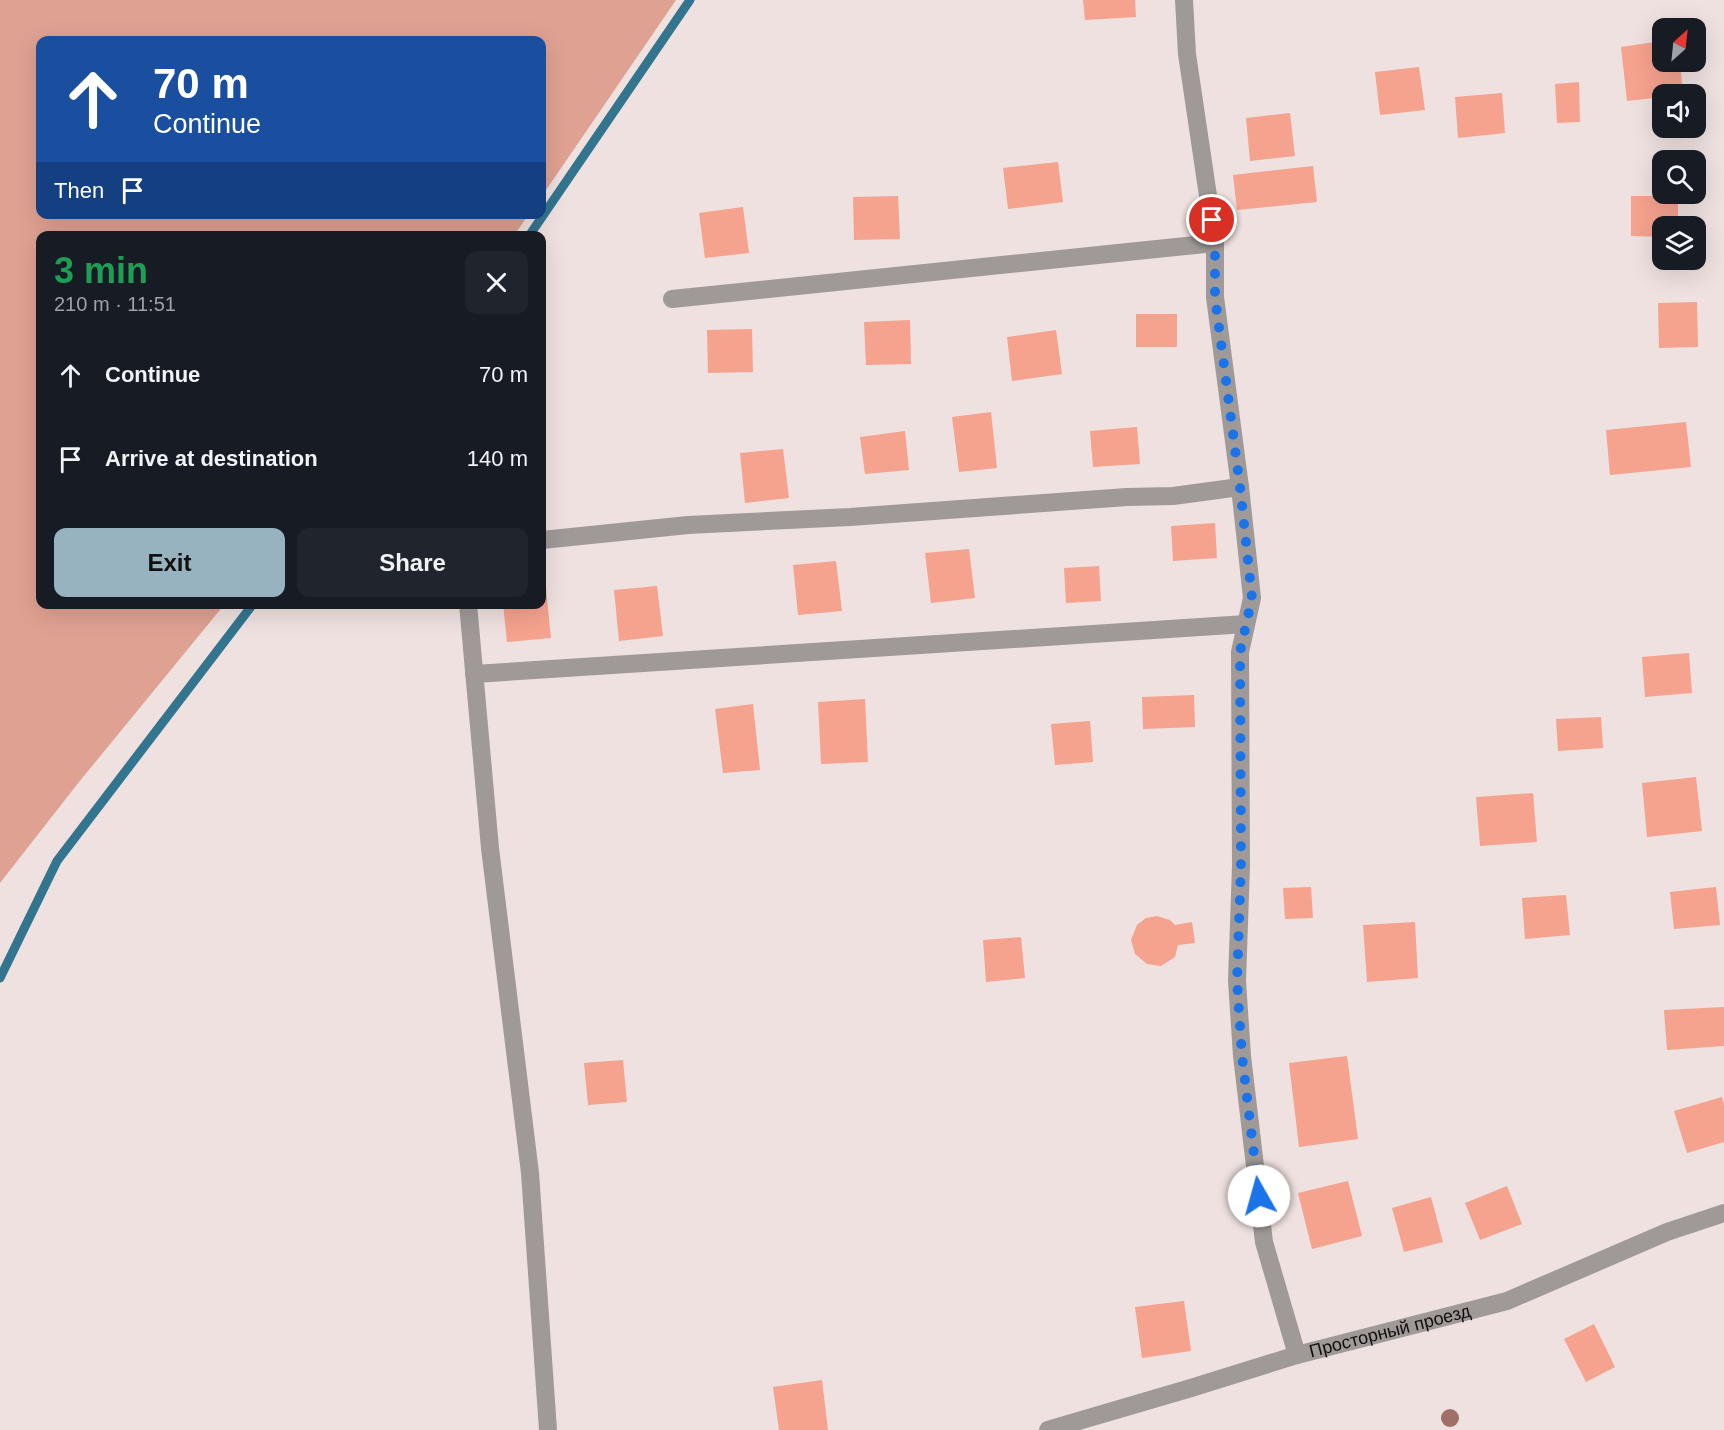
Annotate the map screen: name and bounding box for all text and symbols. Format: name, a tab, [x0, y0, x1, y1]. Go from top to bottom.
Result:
north arrow	[1652, 18, 1706, 72]
map controls	[1652, 18, 1706, 270]
icon: ahead	[54, 60, 132, 138]
text: 70 m	[153, 60, 249, 107]
button: sound	[1652, 84, 1706, 138]
text: Continue	[153, 109, 261, 139]
button: search	[1652, 150, 1706, 204]
icon: arrive	[116, 174, 149, 207]
text: Then	[54, 178, 104, 203]
pin	[1186, 194, 1237, 245]
icon: arrive	[1195, 203, 1228, 236]
button: layers	[1652, 216, 1706, 270]
text: 3 min	[54, 250, 148, 291]
button: close	[465, 251, 528, 314]
text: 210 m · 11:51	[54, 293, 176, 315]
icon: ahead	[54, 359, 87, 392]
text: Continue	[105, 362, 200, 387]
text: 70 m	[479, 362, 528, 387]
icon: arrive	[54, 443, 87, 476]
text: Arrive at destination	[105, 446, 318, 471]
text: 140 m	[467, 446, 528, 471]
button: Exit	[54, 528, 285, 597]
button: Share	[297, 528, 528, 597]
position arrow	[1227, 1164, 1291, 1228]
street label: Просторный проезд	[1307, 1301, 1473, 1361]

